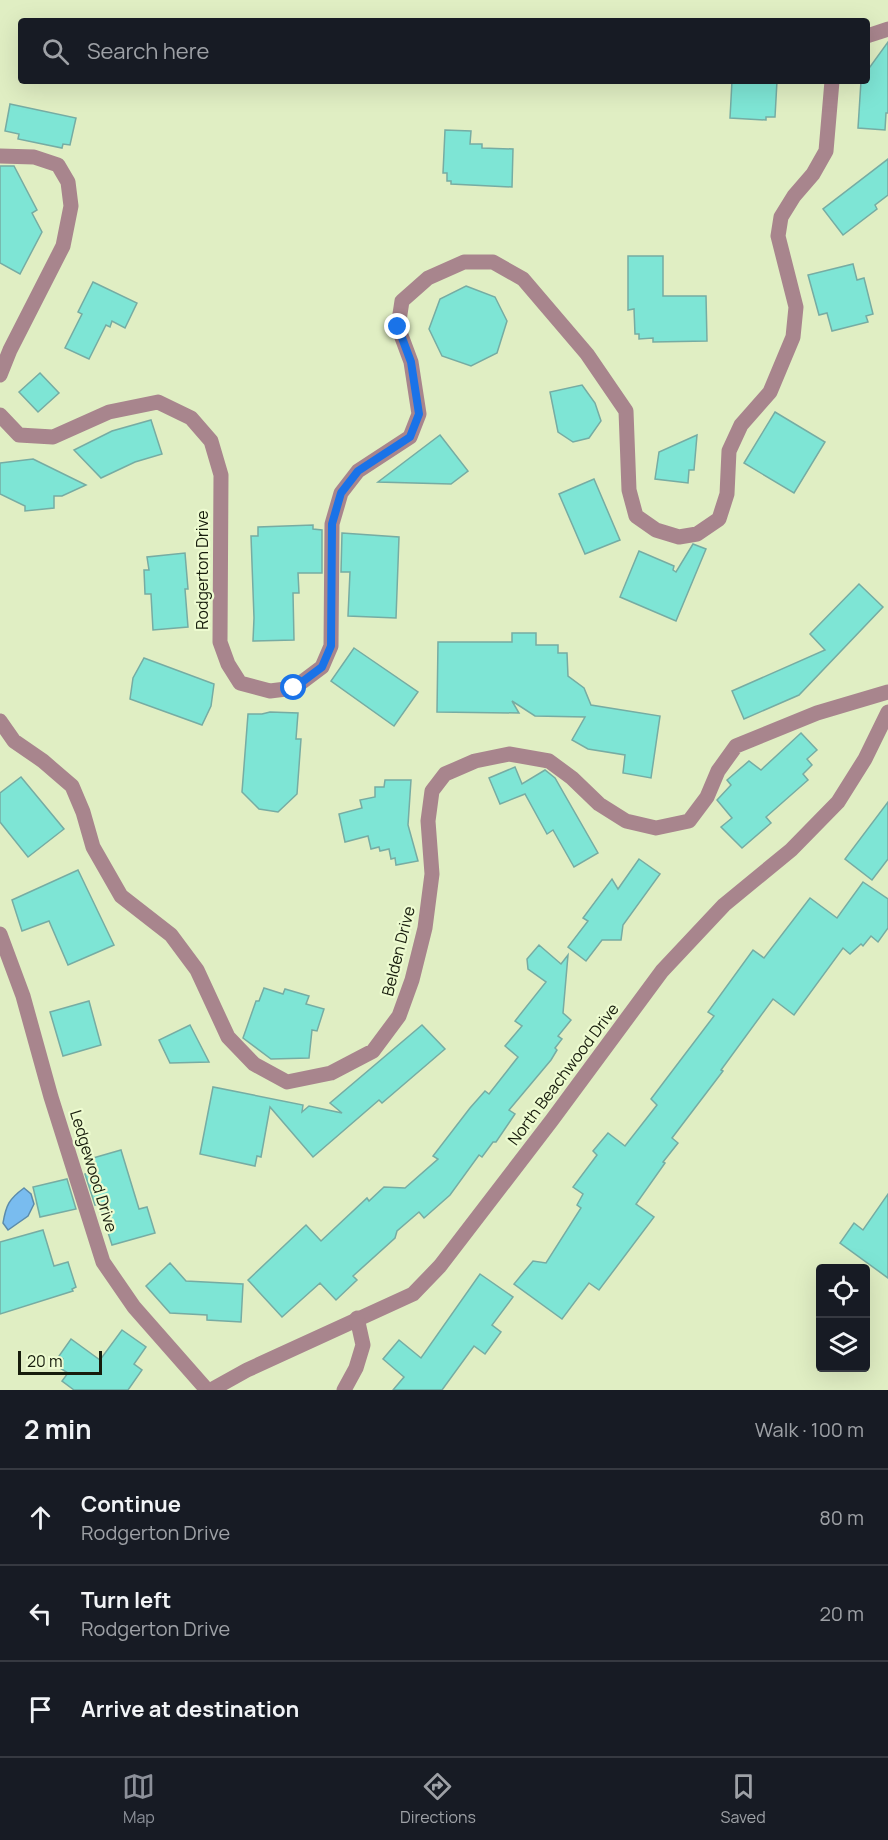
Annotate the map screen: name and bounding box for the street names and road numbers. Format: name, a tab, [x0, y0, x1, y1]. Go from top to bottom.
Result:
street label: Rodgerton Drive	[191, 510, 213, 630]
street label: Belden Drive	[376, 904, 420, 998]
street label: North Beachwood Drive	[502, 998, 624, 1150]
street label: Ledgewood Drive	[65, 1107, 123, 1235]

